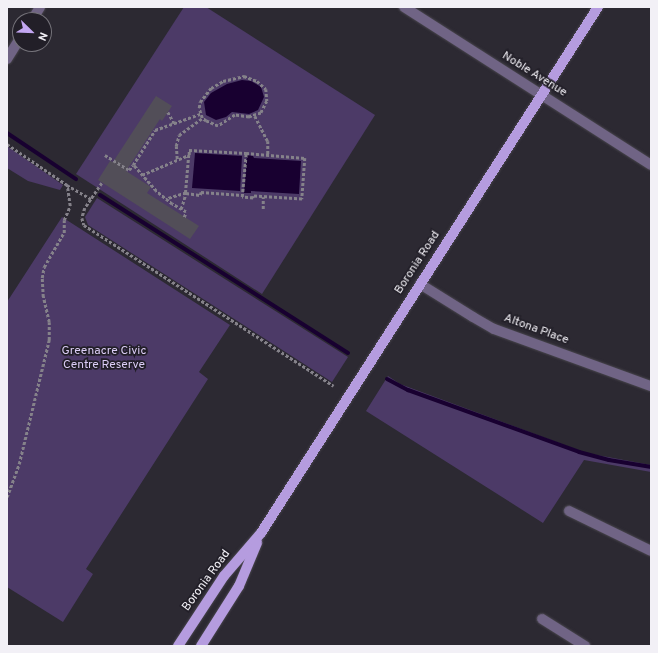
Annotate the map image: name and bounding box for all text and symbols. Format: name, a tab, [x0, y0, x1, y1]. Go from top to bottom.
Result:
north arrow	[12, 12, 52, 52]
text: N	[34, 30, 50, 43]
street label: Noble Avenue	[499, 49, 569, 101]
street label: Boronia Road	[392, 229, 444, 297]
street label: Altona Place	[502, 312, 570, 348]
park label: Greenacre Civic Centre Reserve	[62, 345, 146, 373]
street label: Boronia Road	[180, 548, 234, 614]

